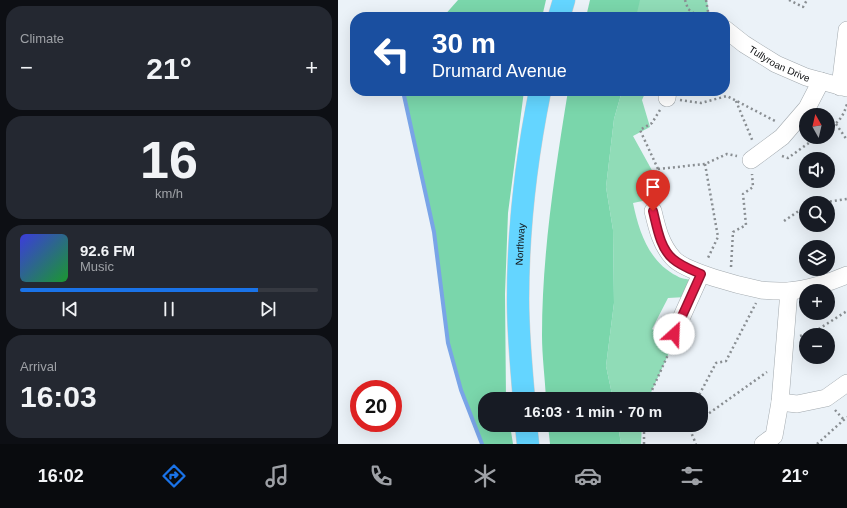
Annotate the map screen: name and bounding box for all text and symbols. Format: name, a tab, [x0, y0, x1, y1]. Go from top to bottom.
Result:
icon: left	[366, 28, 418, 80]
text: 30 m	[432, 28, 496, 59]
text: Climate	[20, 31, 64, 46]
street label: Tullyroan Drive	[747, 43, 812, 83]
text: 21°	[146, 52, 192, 85]
text: −	[20, 55, 33, 80]
text: +	[305, 55, 318, 80]
text: Drumard Avenue	[432, 61, 567, 81]
north arrow	[799, 108, 835, 144]
map controls	[799, 108, 835, 364]
text: 16	[140, 131, 198, 189]
button: sound	[799, 152, 835, 188]
pin	[636, 170, 670, 211]
icon: arrive	[642, 176, 664, 198]
text: km/h	[155, 186, 183, 201]
button: search	[799, 196, 835, 232]
street label: Northway	[513, 223, 527, 266]
button: layers	[799, 240, 835, 276]
text: 92.6 FM	[80, 242, 135, 259]
text: Music	[80, 259, 114, 274]
button: +	[799, 284, 835, 320]
icon: previous	[59, 298, 81, 320]
icon: pause	[158, 298, 180, 320]
icon: next	[257, 298, 279, 320]
position arrow	[653, 313, 695, 355]
button: −	[799, 328, 835, 364]
text: Arrival	[20, 359, 57, 374]
text: 16:03	[20, 380, 97, 413]
speed limit sign: 20	[350, 380, 402, 432]
text: 16:03 · 1 min · 70 m	[524, 403, 662, 420]
icon: directions	[160, 462, 188, 490]
icon: music	[263, 462, 291, 490]
icon: phone	[367, 462, 395, 490]
icon: climate	[471, 462, 499, 490]
icon: car	[574, 462, 602, 490]
icon: filters	[678, 462, 706, 490]
text: 16:02	[38, 466, 84, 486]
text: 21°	[782, 466, 809, 486]

